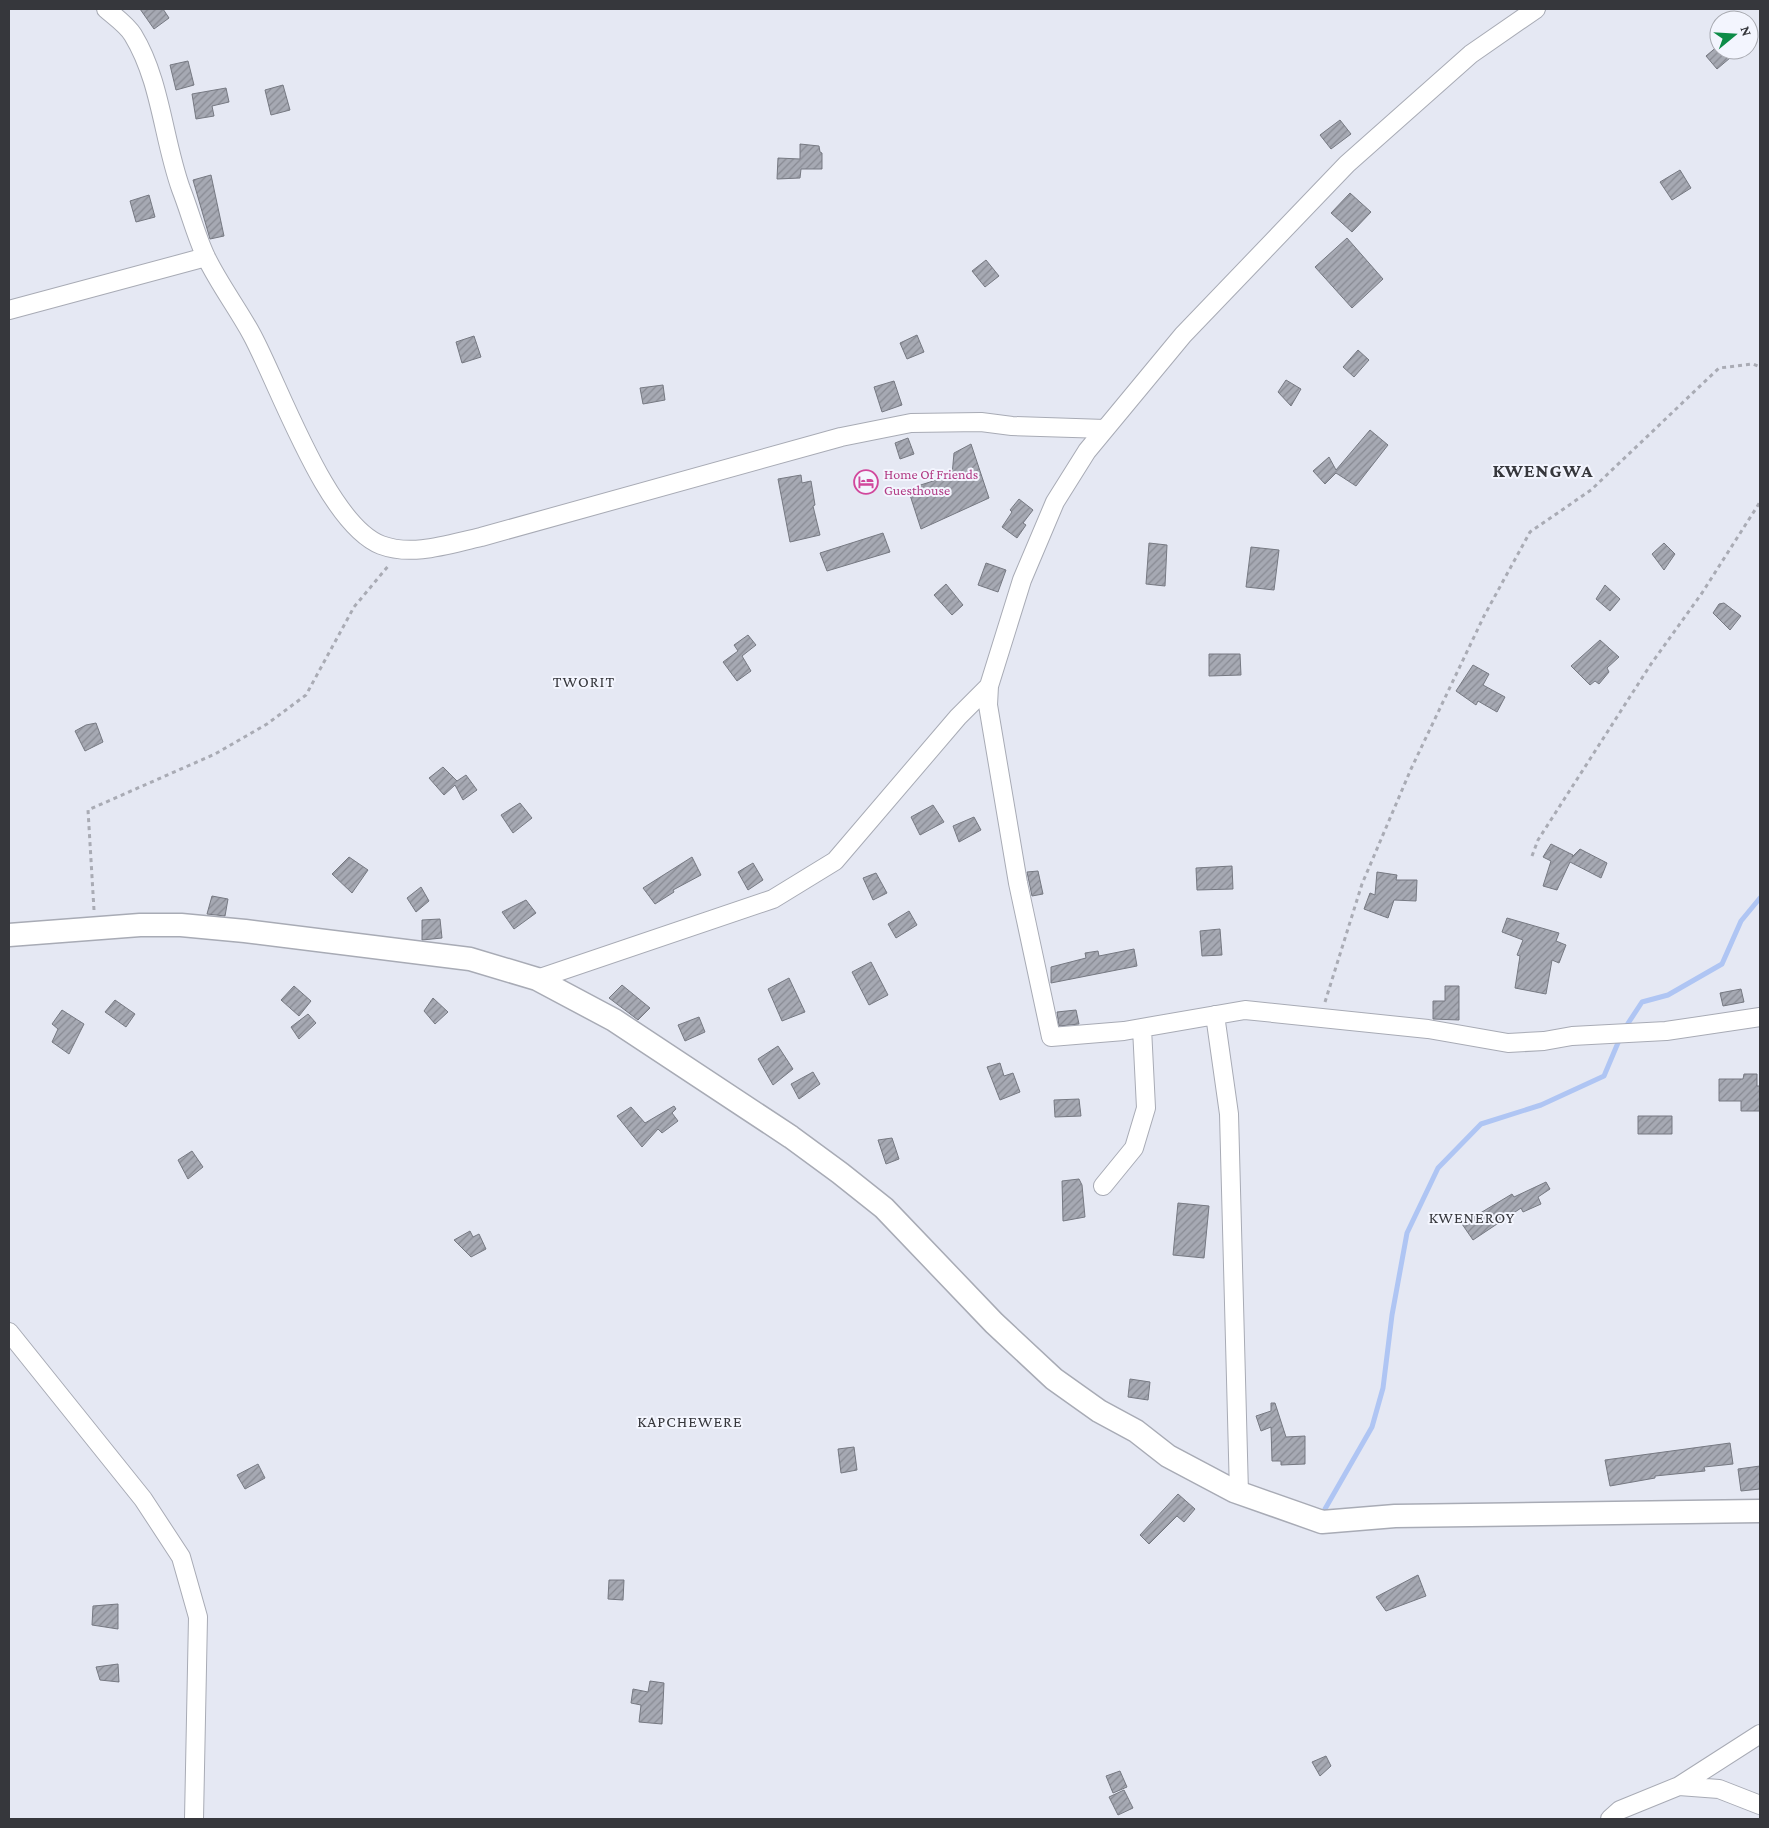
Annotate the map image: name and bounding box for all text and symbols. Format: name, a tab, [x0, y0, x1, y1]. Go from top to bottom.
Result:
north arrow	[1709, 10, 1759, 60]
text: N	[1737, 24, 1756, 38]
district label: KWENGWA	[1493, 460, 1593, 481]
place label: Home Of Friends Guesthouse	[884, 466, 978, 498]
hotel icon: Home Of Friends Guesthouse	[853, 469, 879, 495]
district label: TWORIT	[553, 673, 615, 690]
district label: KWENEROY	[1429, 1209, 1515, 1226]
district label: KAPCHEWERE	[637, 1413, 743, 1430]

